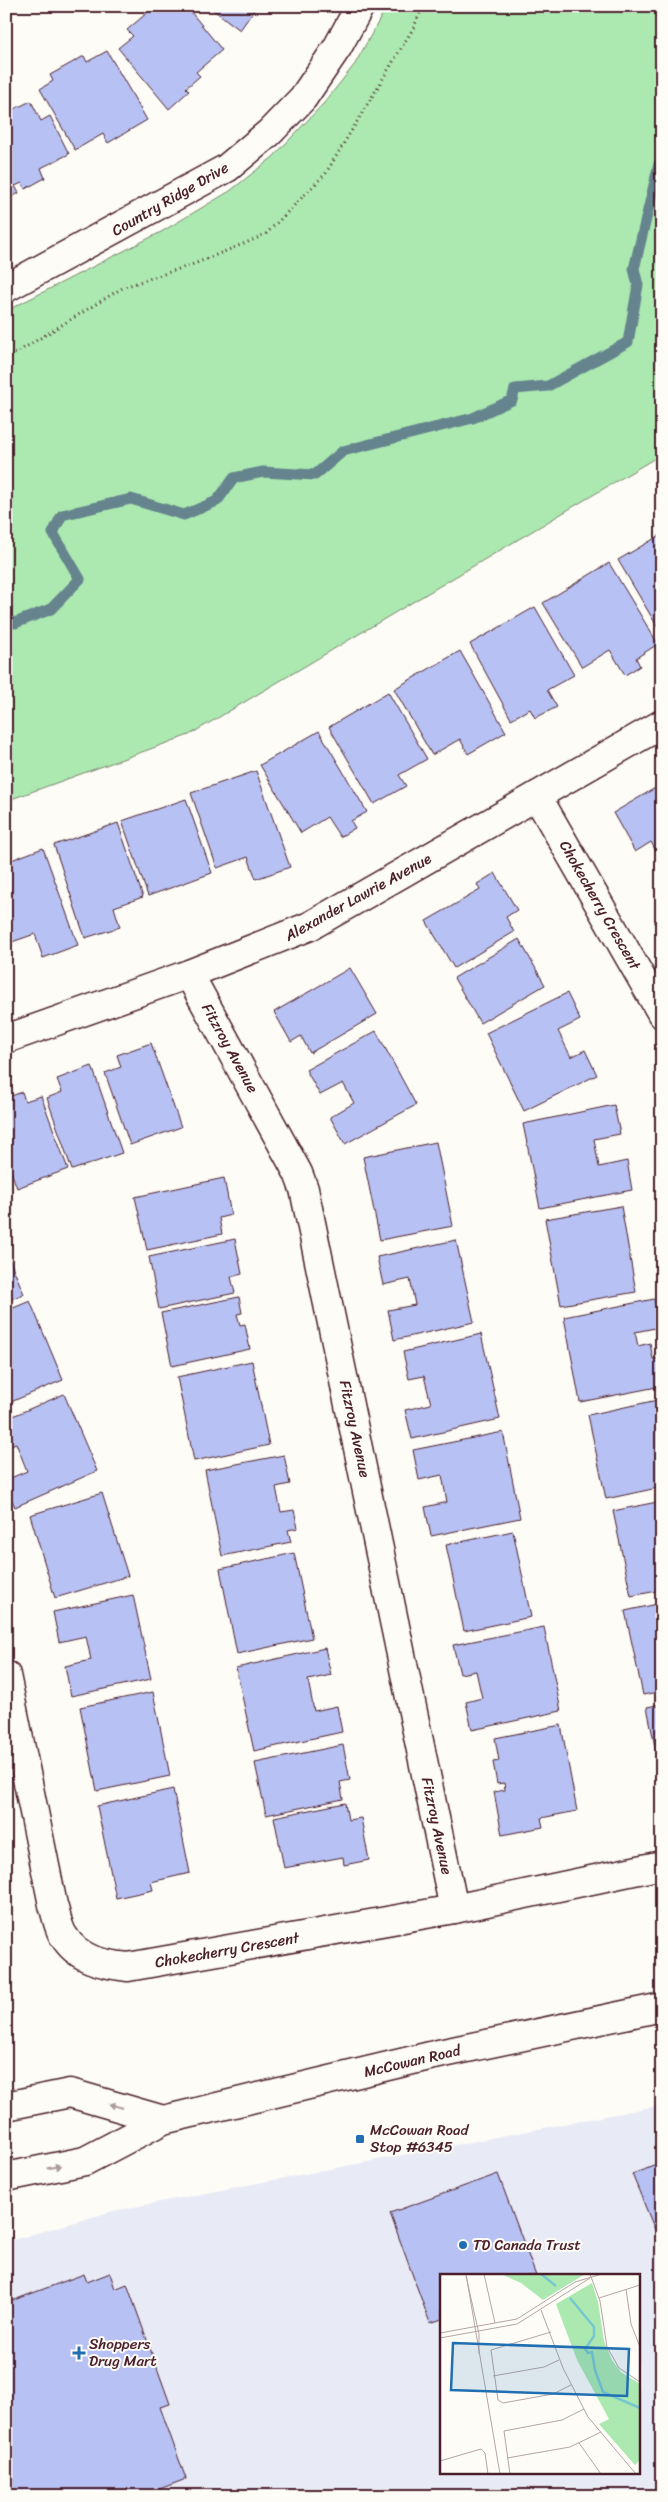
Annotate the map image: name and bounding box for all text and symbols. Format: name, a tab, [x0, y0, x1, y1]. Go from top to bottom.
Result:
street label: Country Ridge Drive	[106, 155, 234, 243]
street label: Chokecherry Crescent	[552, 835, 648, 975]
street label: Alexander Lawrie Avenue	[279, 846, 436, 949]
street label: Fitzroy Avenue	[195, 998, 266, 1098]
street label: Fitzroy Avenue	[332, 1378, 378, 1481]
street label: Fitzroy Avenue	[414, 1775, 460, 1878]
street label: Chokecherry Crescent	[153, 1924, 302, 1975]
street label: McCowan Road	[361, 2037, 464, 2085]
one-way arrow	[109, 2102, 124, 2110]
place label: McCowan Road Stop #6345	[370, 2117, 470, 2160]
marker: McCowan Road Stop #6345	[354, 2133, 366, 2145]
one-way arrow	[46, 2163, 62, 2171]
place label: TD Canada Trust	[473, 2232, 581, 2258]
marker: TD Canada Trust	[457, 2239, 469, 2251]
inset map	[440, 2274, 640, 2474]
place label: Shoppers Drug Mart	[89, 2331, 157, 2374]
marker: Shoppers Drug Mart	[73, 2347, 85, 2359]

